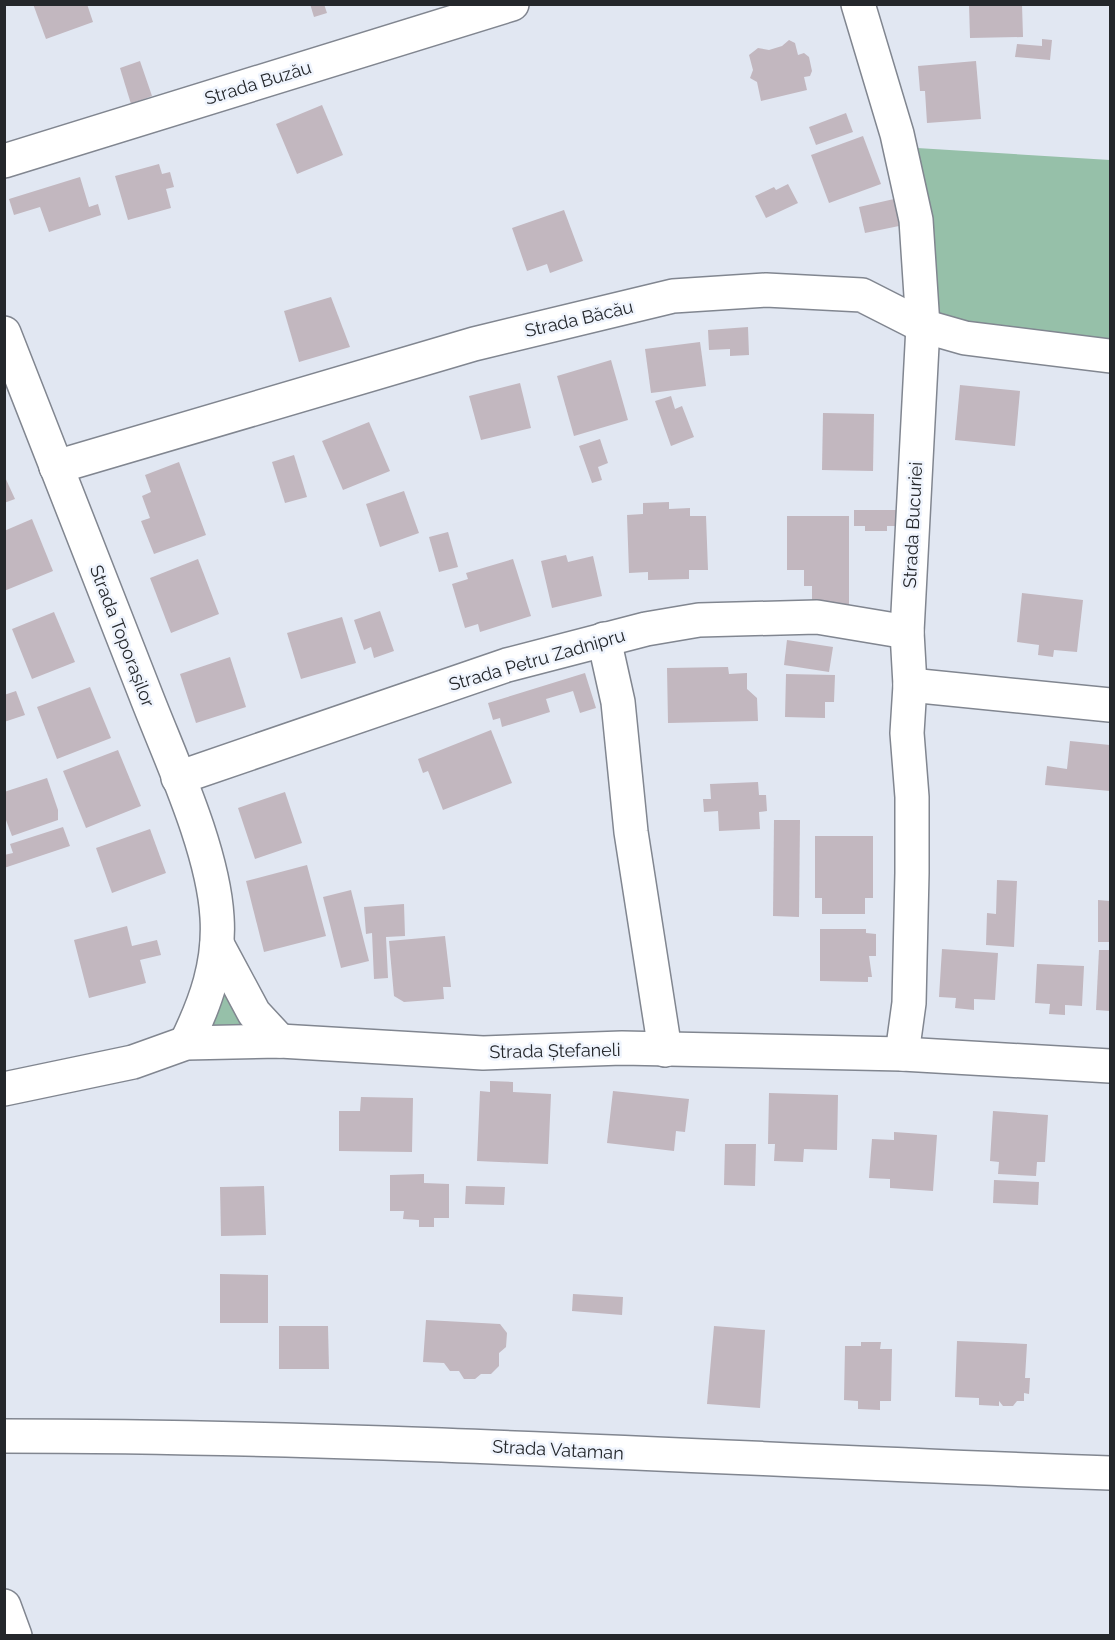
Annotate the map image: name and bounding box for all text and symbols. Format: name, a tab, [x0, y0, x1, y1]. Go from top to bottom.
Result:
street label: Strada Buzău	[202, 56, 314, 109]
street label: Strada Băcău	[523, 296, 635, 341]
street label: Strada Bucuriei	[899, 461, 926, 589]
street label: Strada Toporașilor	[86, 562, 159, 710]
street label: Strada Petru Zadnipru	[446, 624, 627, 695]
street label: Strada Ștefaneli	[489, 1039, 621, 1062]
street label: Strada Vataman	[492, 1436, 624, 1463]

